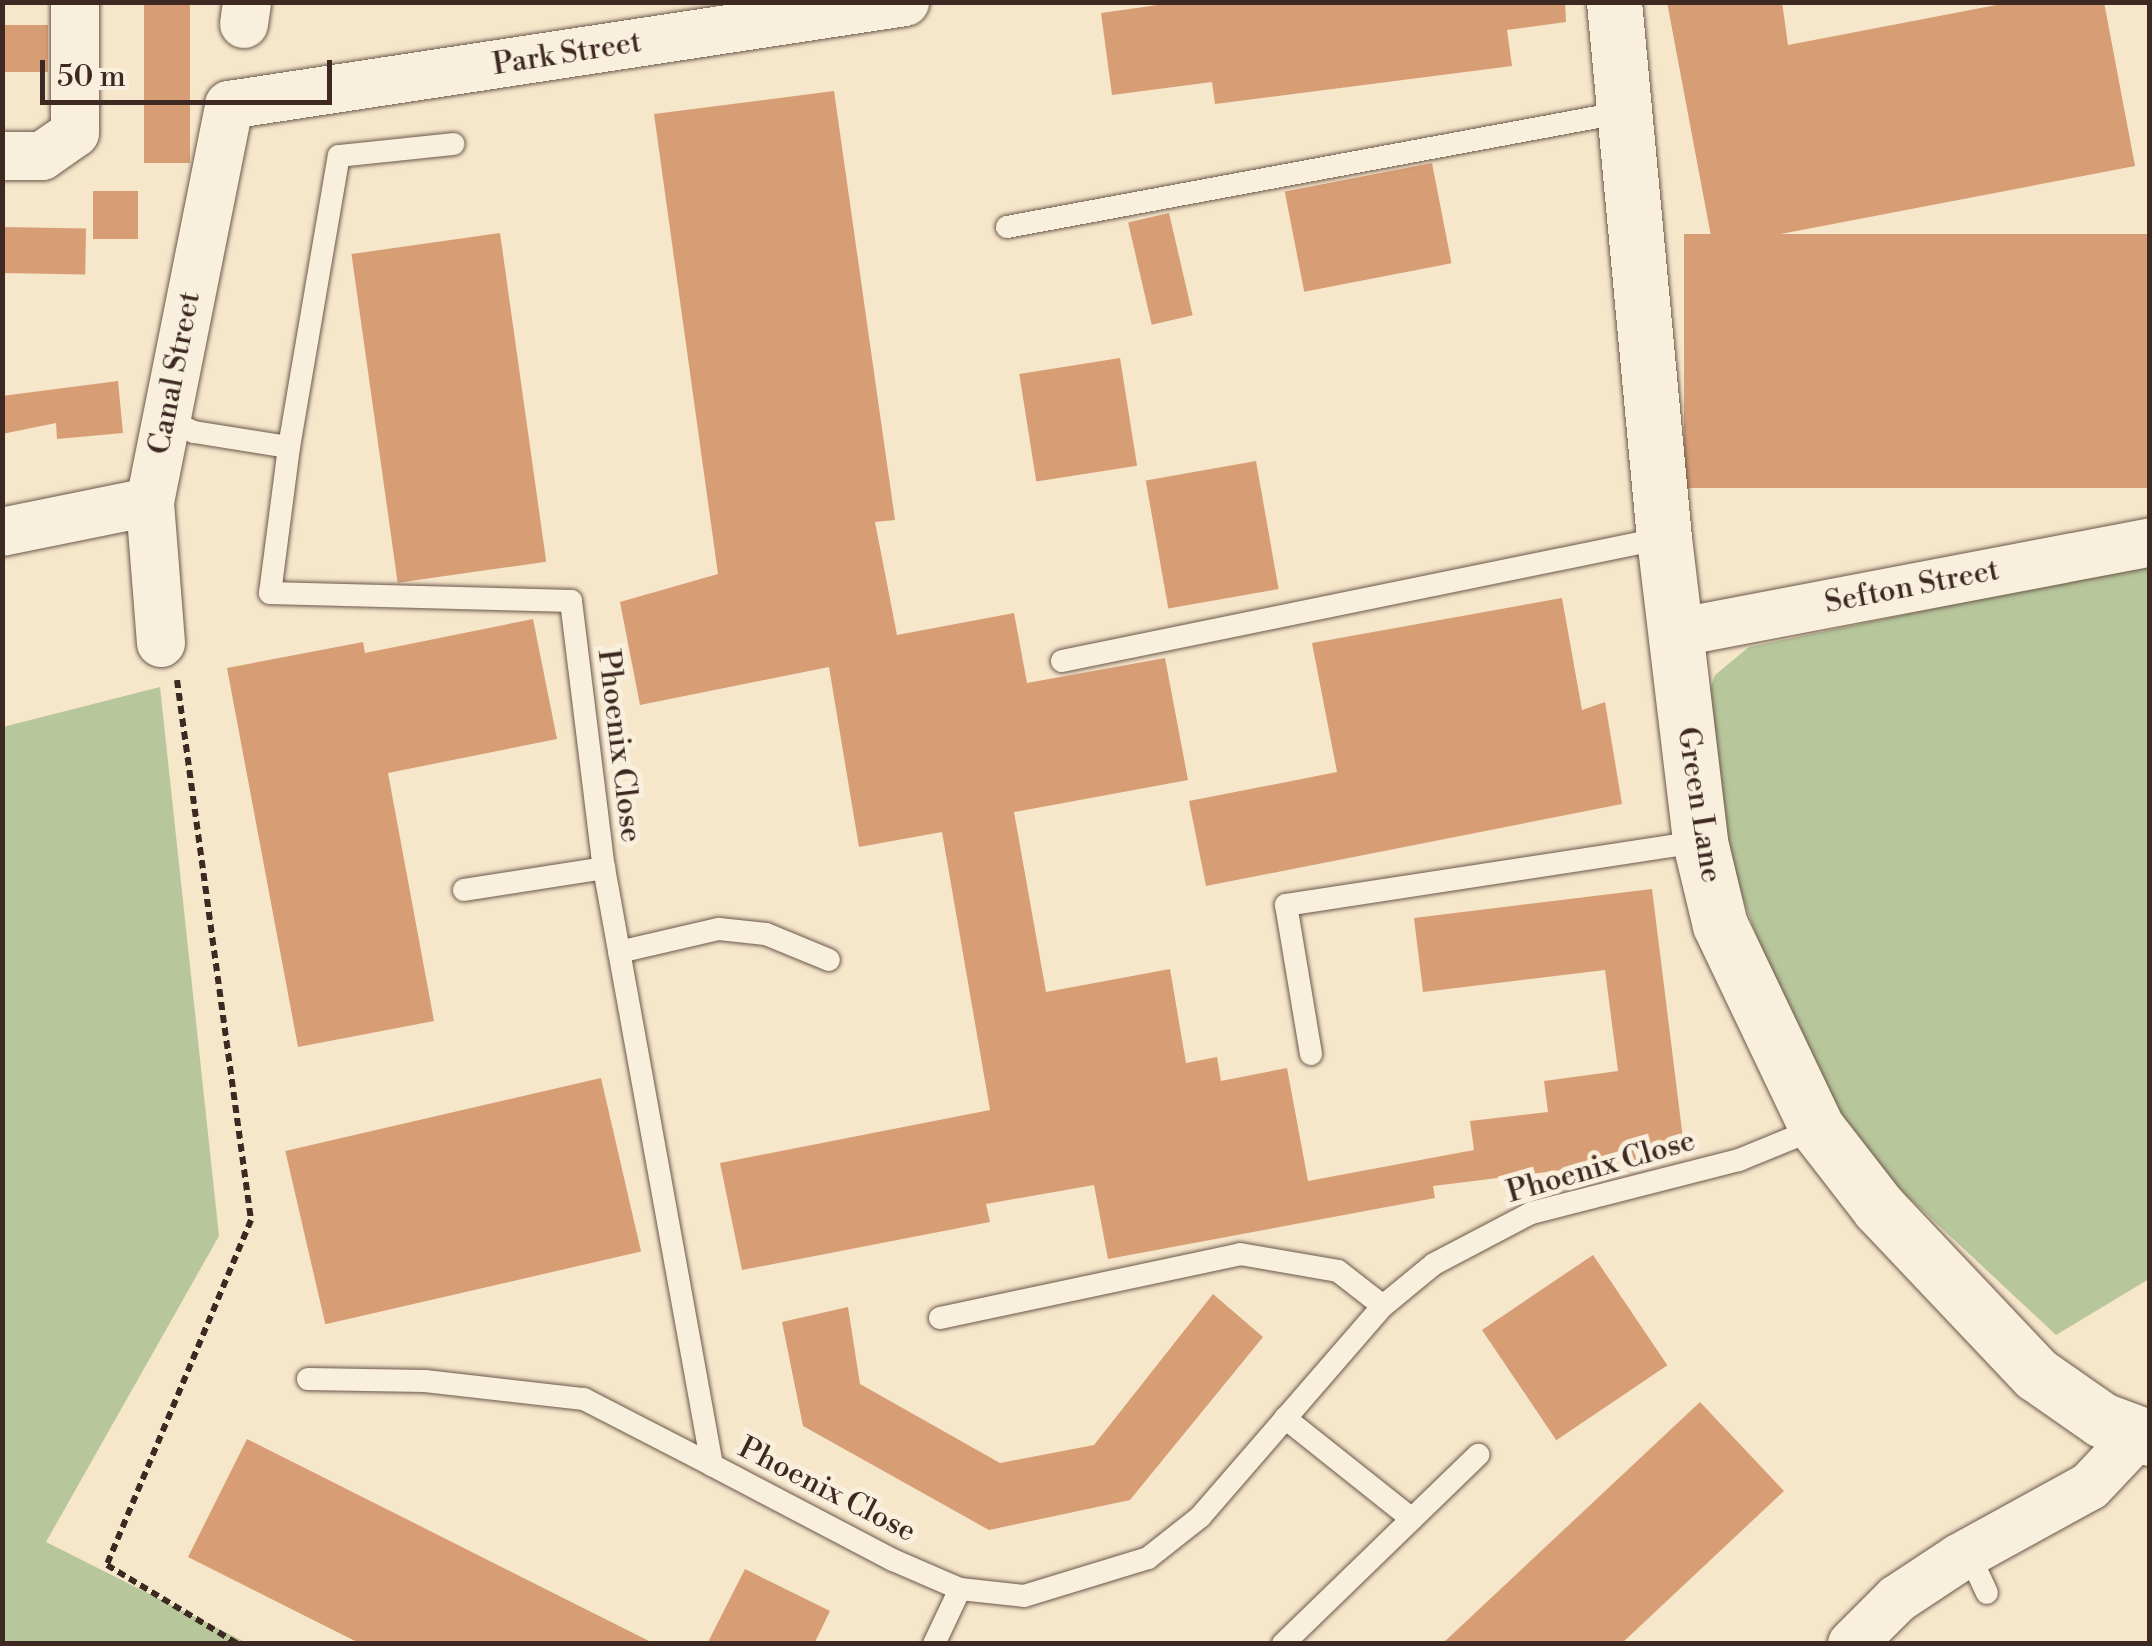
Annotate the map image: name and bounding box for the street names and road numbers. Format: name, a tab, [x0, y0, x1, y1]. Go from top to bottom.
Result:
street label: Park Street	[490, 24, 644, 84]
street label: Canal Street	[142, 288, 208, 458]
street label: Sefton Street	[1822, 552, 2002, 622]
street label: Phoenix Close	[589, 647, 649, 845]
street label: Green Lane	[1669, 725, 1729, 885]
street label: Phoenix Close	[1503, 1123, 1699, 1211]
street label: Phoenix Close	[732, 1430, 922, 1550]

